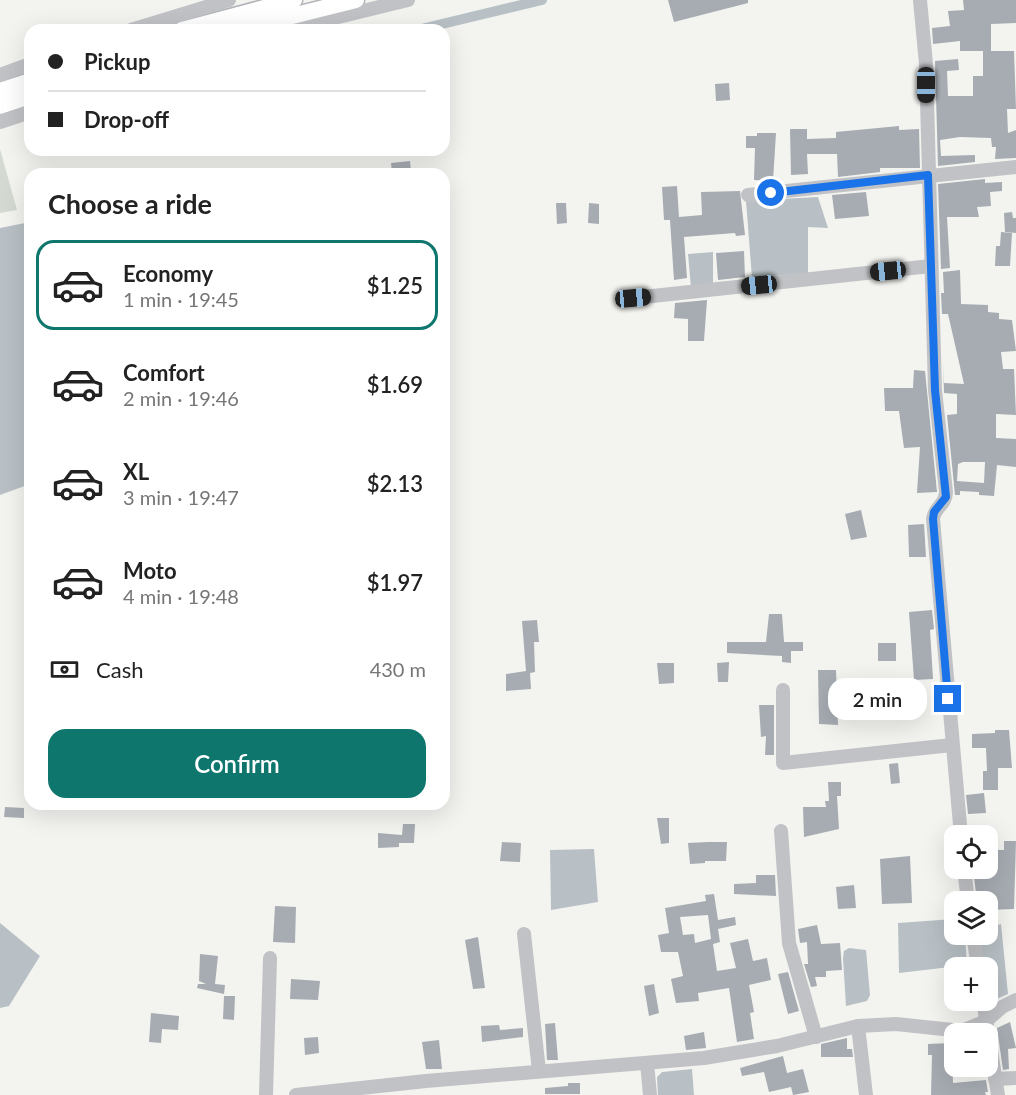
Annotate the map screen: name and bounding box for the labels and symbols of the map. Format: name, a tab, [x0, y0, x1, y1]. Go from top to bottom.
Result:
car	[917, 67, 935, 103]
route start	[757, 179, 784, 206]
car	[869, 260, 907, 282]
car	[740, 274, 778, 296]
car	[614, 287, 652, 309]
callout: 2 min	[828, 678, 927, 720]
route end	[934, 685, 961, 712]

